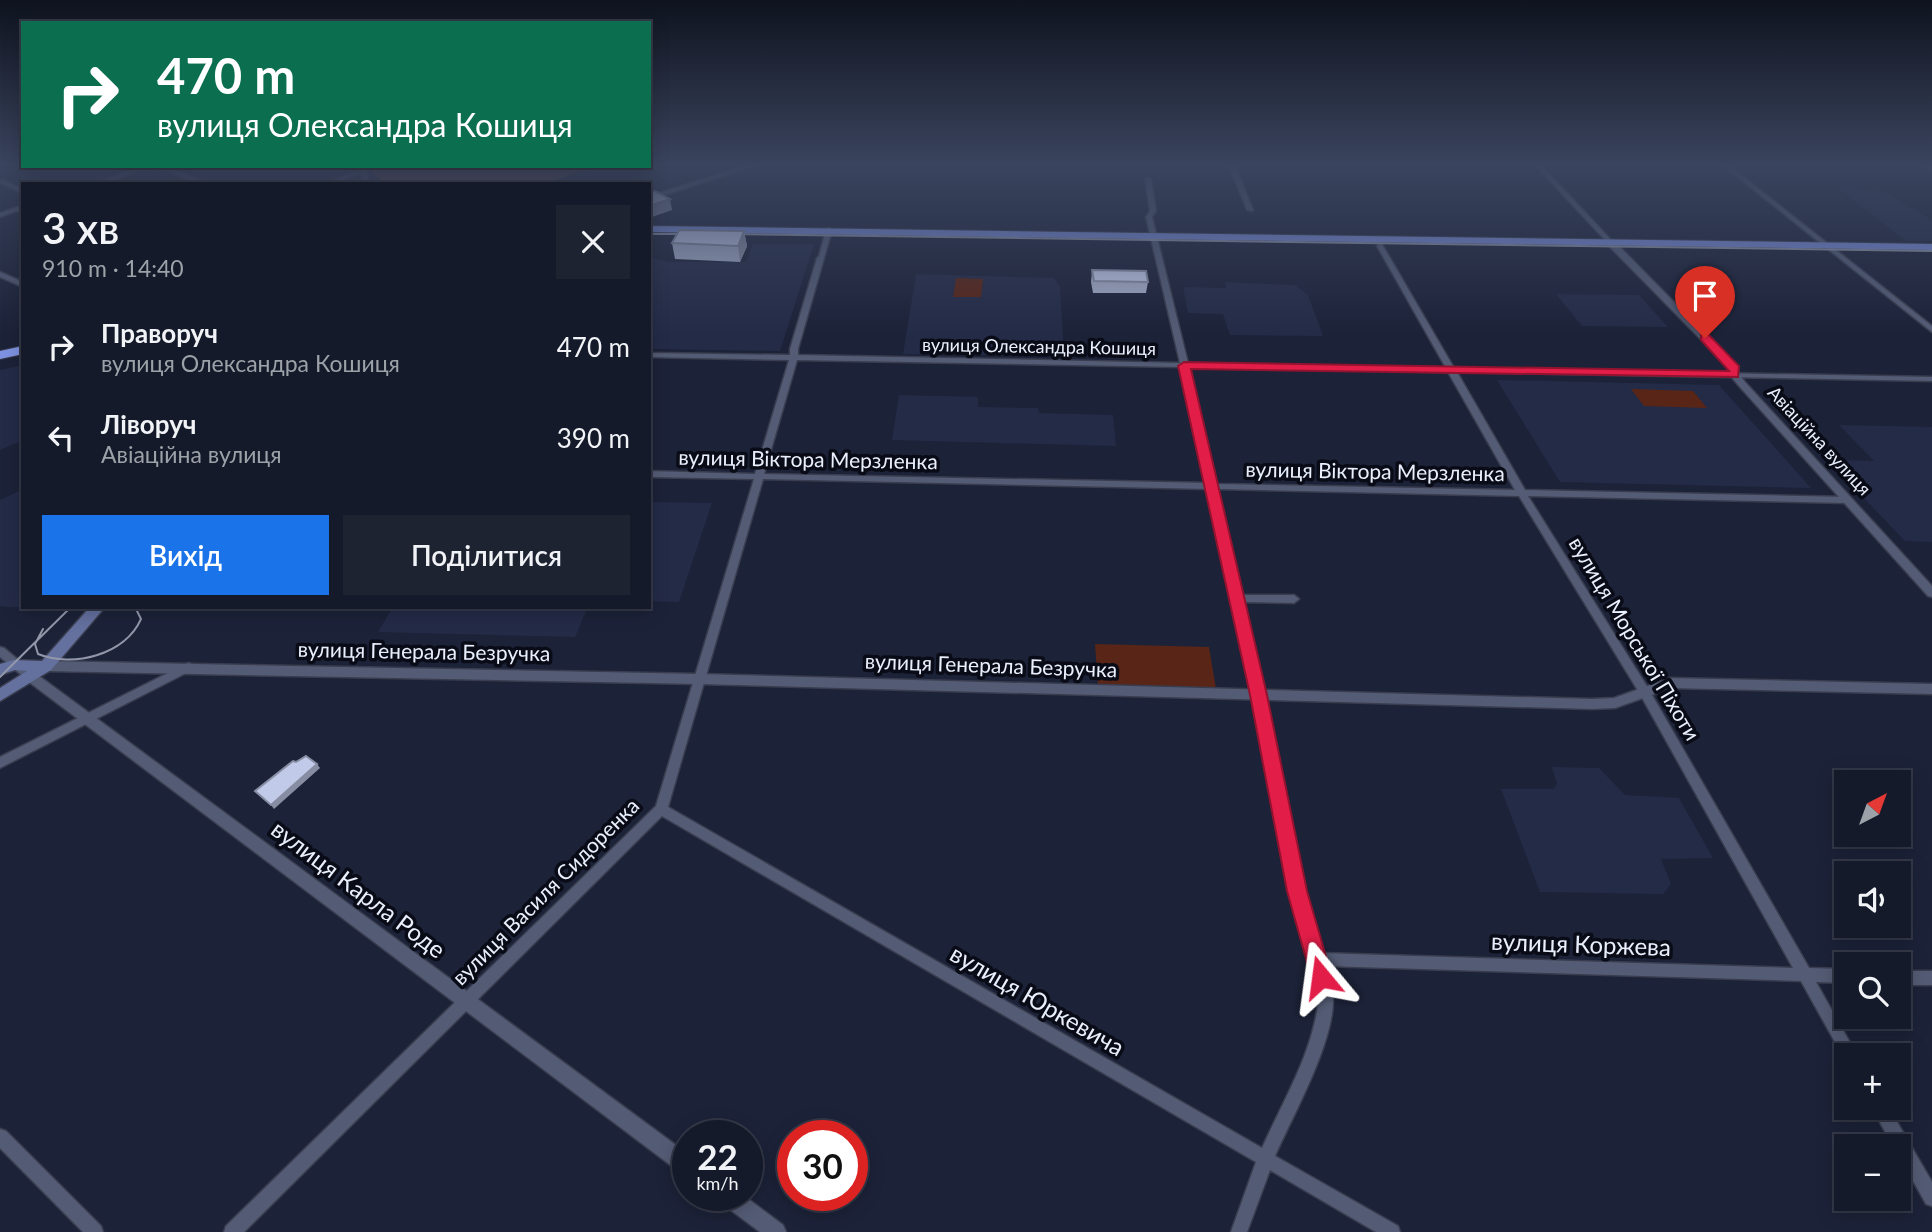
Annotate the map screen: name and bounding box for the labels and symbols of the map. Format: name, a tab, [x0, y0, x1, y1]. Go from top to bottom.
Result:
pin	[1675, 266, 1735, 338]
street label: вулиця Олександра Кошиця	[922, 333, 1156, 359]
street label: Авіаційна вулиця	[1763, 381, 1876, 500]
street label: вулиця Віктора Мерзленка	[678, 444, 938, 473]
street label: вулиця Віктора Мерзленка	[1245, 456, 1505, 485]
street label: вулиця Морської Піхоти	[1565, 532, 1706, 745]
street label: вулиця Генерала Безручка	[297, 636, 551, 665]
street label: вулиця Генерала Безручка	[864, 648, 1118, 681]
north arrow	[1834, 770, 1911, 847]
street label: вулиця Василя Сидоренка	[446, 792, 643, 989]
street label: вулиця Карла Роде	[266, 814, 452, 964]
street label: вулиця Коржева	[1491, 926, 1671, 961]
street label: вулиця Юркевича	[946, 938, 1130, 1061]
position arrow	[1284, 940, 1358, 1014]
speed limit sign: 30	[777, 1120, 868, 1211]

